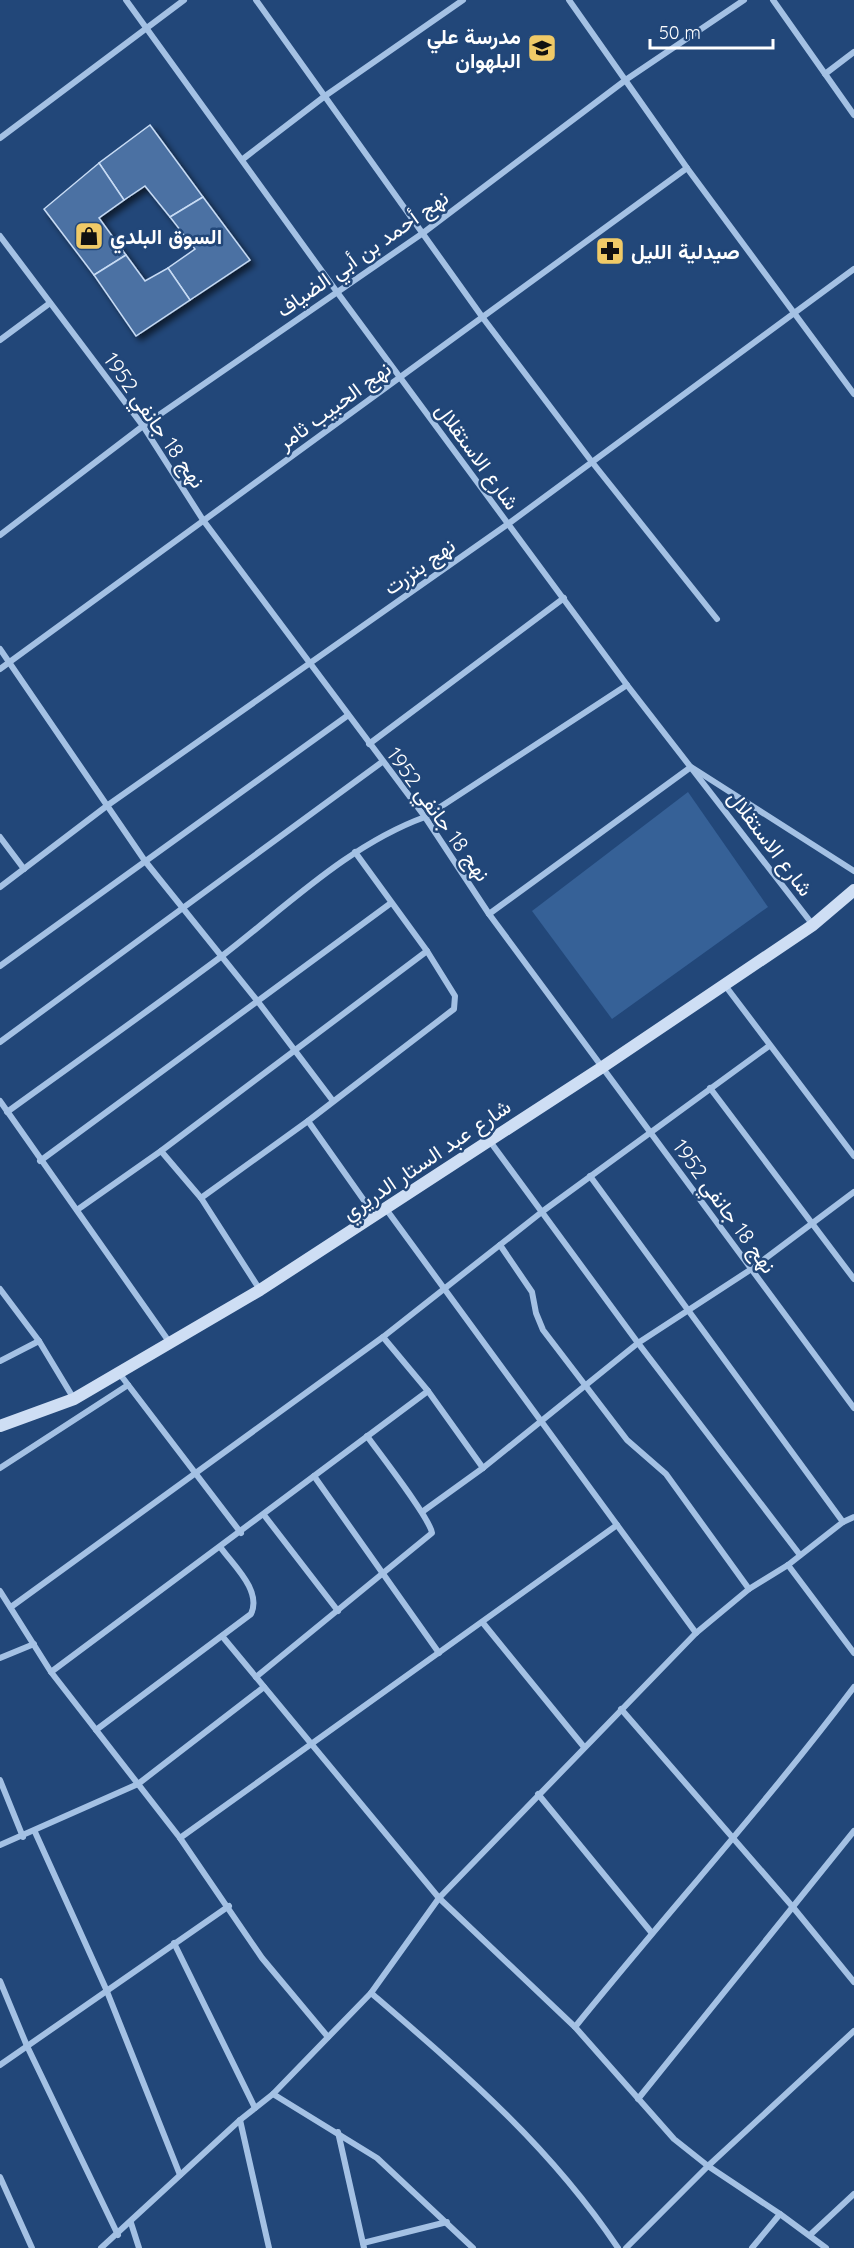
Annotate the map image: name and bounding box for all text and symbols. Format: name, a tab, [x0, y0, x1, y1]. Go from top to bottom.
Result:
scale bar	[650, 12, 773, 50]
text: 50 m	[659, 21, 701, 44]
place label: مدرسة علي البلهوان	[427, 23, 521, 74]
school or university icon: مدرسة علي البلهوان	[526, 32, 558, 64]
street label: نهج أحمد بن أبي الضياف	[271, 184, 456, 326]
shop icon: السوق البلدي	[73, 220, 105, 252]
place label: السوق البلدي	[110, 223, 222, 254]
pharmacy icon: صيدلية الليل	[594, 235, 626, 267]
place label: صيدلية الليل	[631, 238, 740, 264]
street label: نهج 18 جانفي 1952	[95, 347, 211, 496]
street label: نهج الحبيب ثامر	[271, 355, 397, 457]
street label: شارع الاستقلال	[429, 397, 526, 516]
street label: نهج بنزرت	[378, 532, 461, 602]
street label: نهج 18 جانفي 1952	[378, 742, 496, 889]
street label: شارع الاستقلال	[721, 785, 819, 902]
street label: شارع عبد الستار الدريري	[337, 1093, 518, 1229]
street label: نهج 18 جانفي 1952	[664, 1134, 782, 1281]

